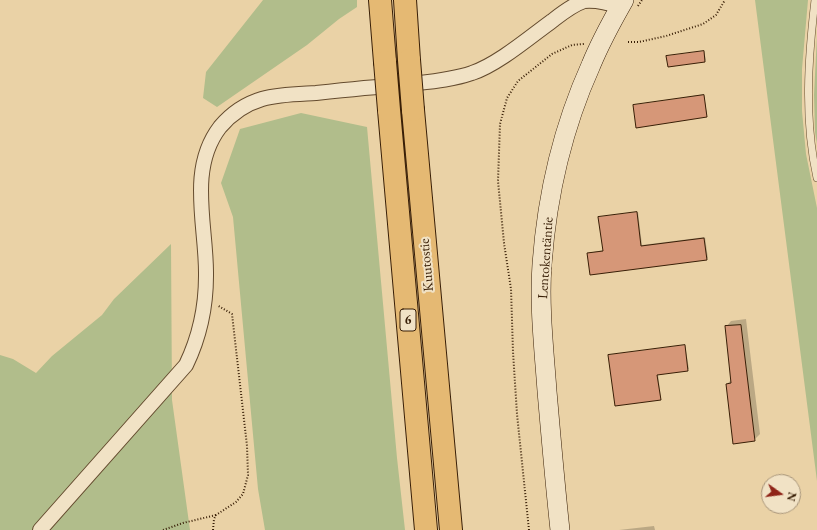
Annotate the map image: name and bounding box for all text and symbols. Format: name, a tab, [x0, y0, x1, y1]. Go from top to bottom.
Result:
street label: Lentokentäntie	[535, 216, 557, 300]
street label: Kuutostie	[416, 238, 438, 292]
road number: 6	[400, 309, 416, 331]
north arrow	[761, 474, 801, 514]
text: N	[784, 491, 800, 503]

